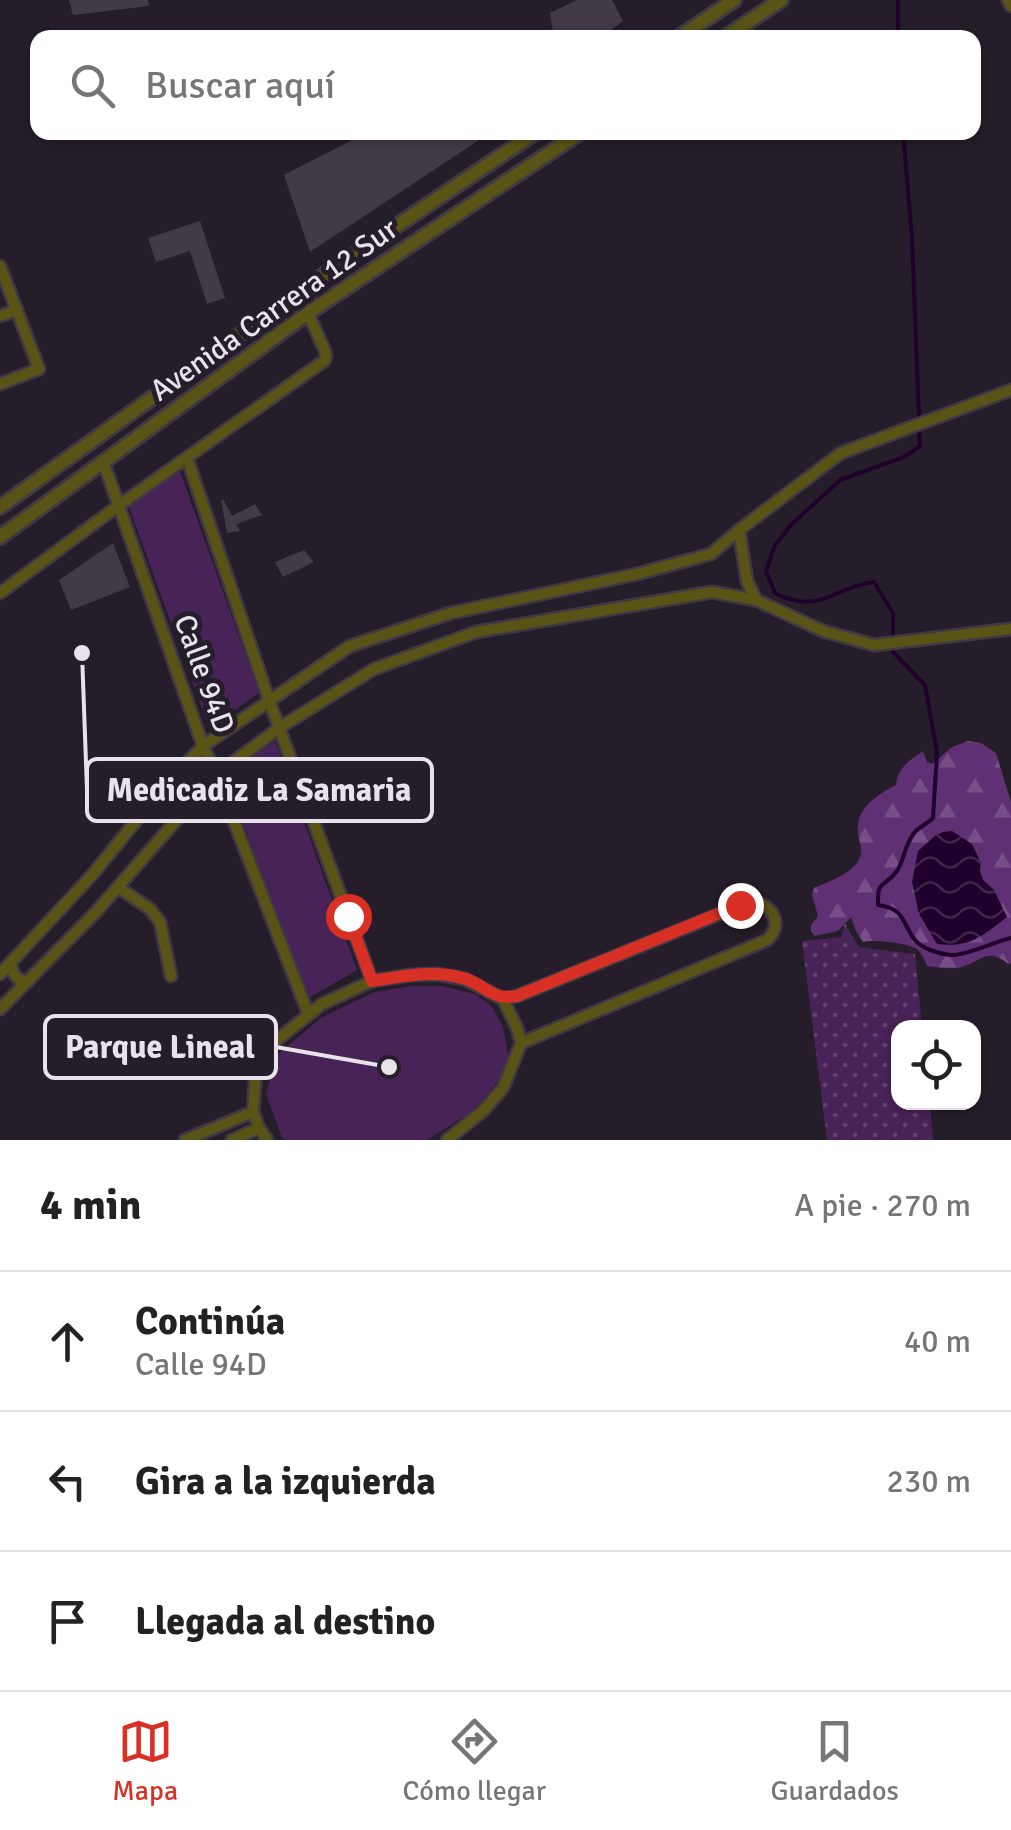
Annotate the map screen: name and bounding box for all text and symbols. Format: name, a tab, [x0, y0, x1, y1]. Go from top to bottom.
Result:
search box	[30, 30, 981, 140]
icon: search	[65, 58, 120, 113]
text: Buscar aquí	[145, 62, 335, 109]
street label: Avenida Carrera 12 Sur	[143, 211, 405, 409]
street label: Calle 94D	[165, 610, 243, 738]
callout: Medicadiz La Samaria	[87, 759, 432, 821]
text: Medicadiz La Samaria	[107, 771, 411, 810]
route end	[718, 883, 764, 929]
route start	[326, 894, 372, 940]
callout: Parque Lineal	[45, 1016, 276, 1078]
map controls	[891, 1020, 981, 1110]
button: locate	[891, 1020, 981, 1110]
text: Parque Lineal	[65, 1028, 255, 1067]
text: 4 min	[40, 1180, 141, 1231]
text: A pie · 270 m	[795, 1186, 971, 1225]
text: Continúa	[135, 1298, 285, 1345]
icon: ahead	[40, 1314, 95, 1369]
text: 40 m	[904, 1322, 971, 1361]
text: Calle 94D	[135, 1345, 267, 1384]
icon: left	[40, 1454, 95, 1509]
text: Gira a la izquierda	[135, 1458, 436, 1505]
text: 230 m	[887, 1462, 971, 1501]
icon: arrive	[40, 1594, 95, 1649]
text: Llegada al destino	[135, 1598, 435, 1645]
tab: Mapa	[112, 1714, 178, 1808]
tab: Cómo llegar	[403, 1714, 546, 1808]
tab: Guardados	[771, 1714, 899, 1808]

